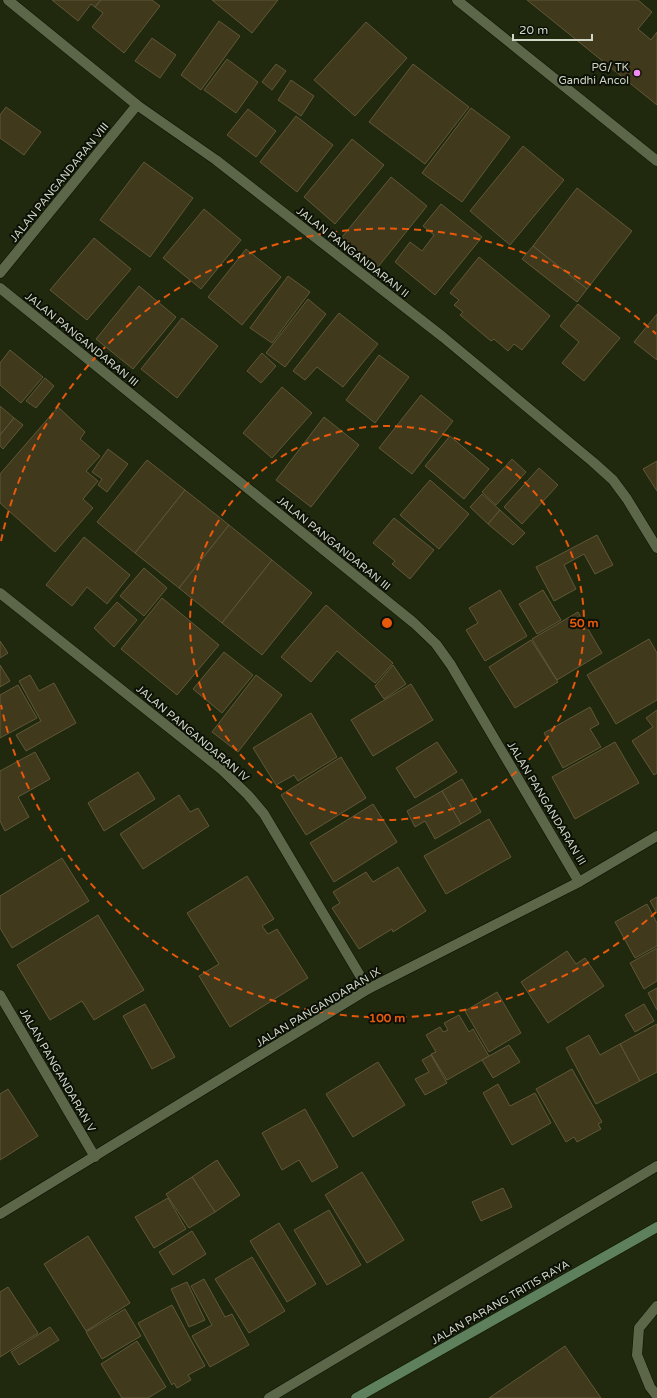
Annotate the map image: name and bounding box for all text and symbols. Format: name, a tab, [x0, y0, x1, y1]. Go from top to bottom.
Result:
scale bar	[513, 16, 592, 42]
text: 20 m	[519, 23, 548, 37]
place label: PG/ TK Gandhi Ancol	[558, 61, 630, 87]
marker: PG/ TK Gandhi Ancol	[632, 68, 642, 78]
street label: JALAN PANGANDARAN VIII	[7, 120, 112, 245]
street label: JALAN PANGANDARAN II	[294, 204, 411, 300]
street label: JALAN PANGANDARAN III	[22, 290, 141, 389]
street label: JALAN PANGANDARAN III	[274, 494, 393, 593]
centre of rings	[380, 616, 394, 630]
text: 50 m	[569, 616, 599, 630]
street label: JALAN PANGANDARAN IV	[134, 682, 252, 785]
street label: JALAN PANGANDARAN III	[504, 739, 589, 868]
street label: JALAN PANGANDARAN IX	[254, 965, 383, 1050]
street label: JALAN PANGANDARAN V	[17, 1006, 98, 1135]
text: 100 m	[369, 1011, 405, 1025]
street label: JALAN PARANG TRITIS RAYA	[429, 1257, 572, 1347]

